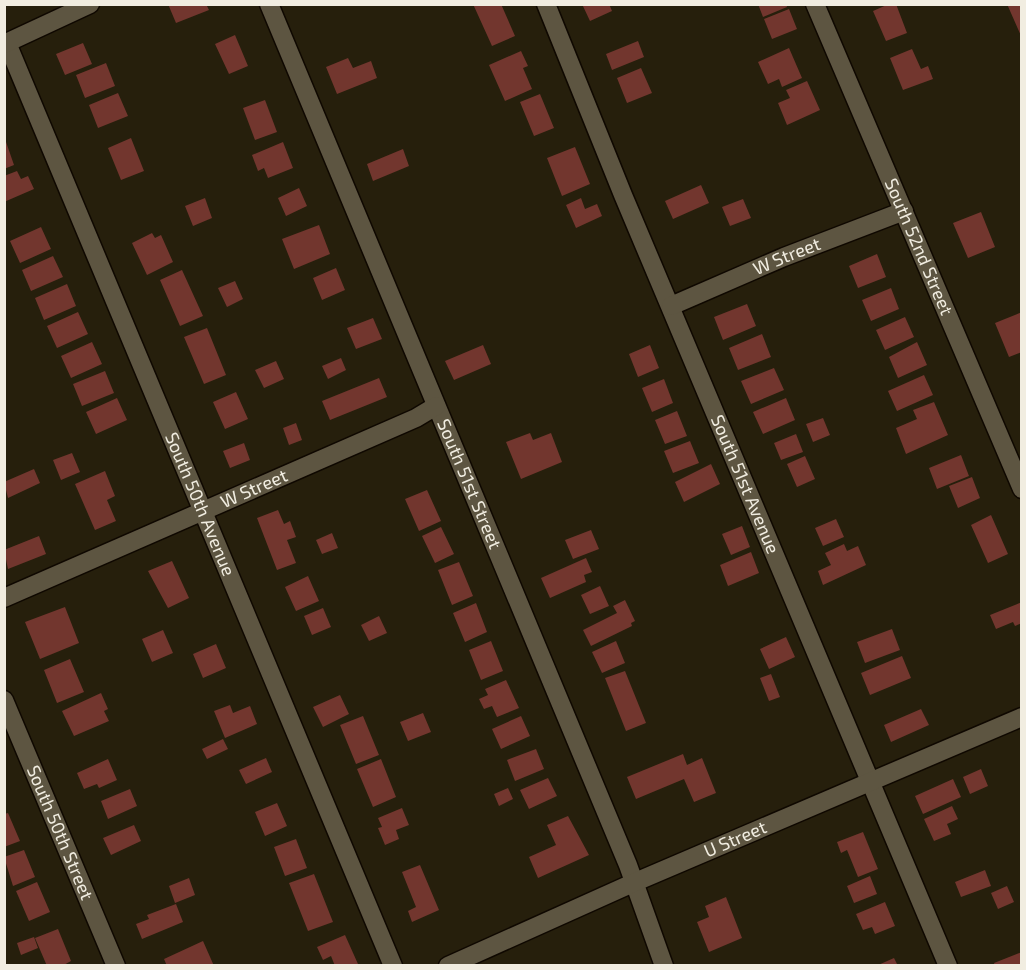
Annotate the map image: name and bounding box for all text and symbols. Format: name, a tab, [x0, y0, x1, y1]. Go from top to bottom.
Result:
street label: South 52nd Street	[881, 175, 958, 318]
street label: W Street	[749, 232, 823, 279]
street label: South 51st Avenue	[707, 411, 785, 557]
street label: South 51st Street	[433, 415, 507, 552]
street label: South 50th Avenue	[161, 429, 241, 579]
street label: W Street	[217, 463, 291, 512]
street label: South 50th Street	[23, 762, 99, 903]
street label: U Street	[700, 815, 770, 862]

